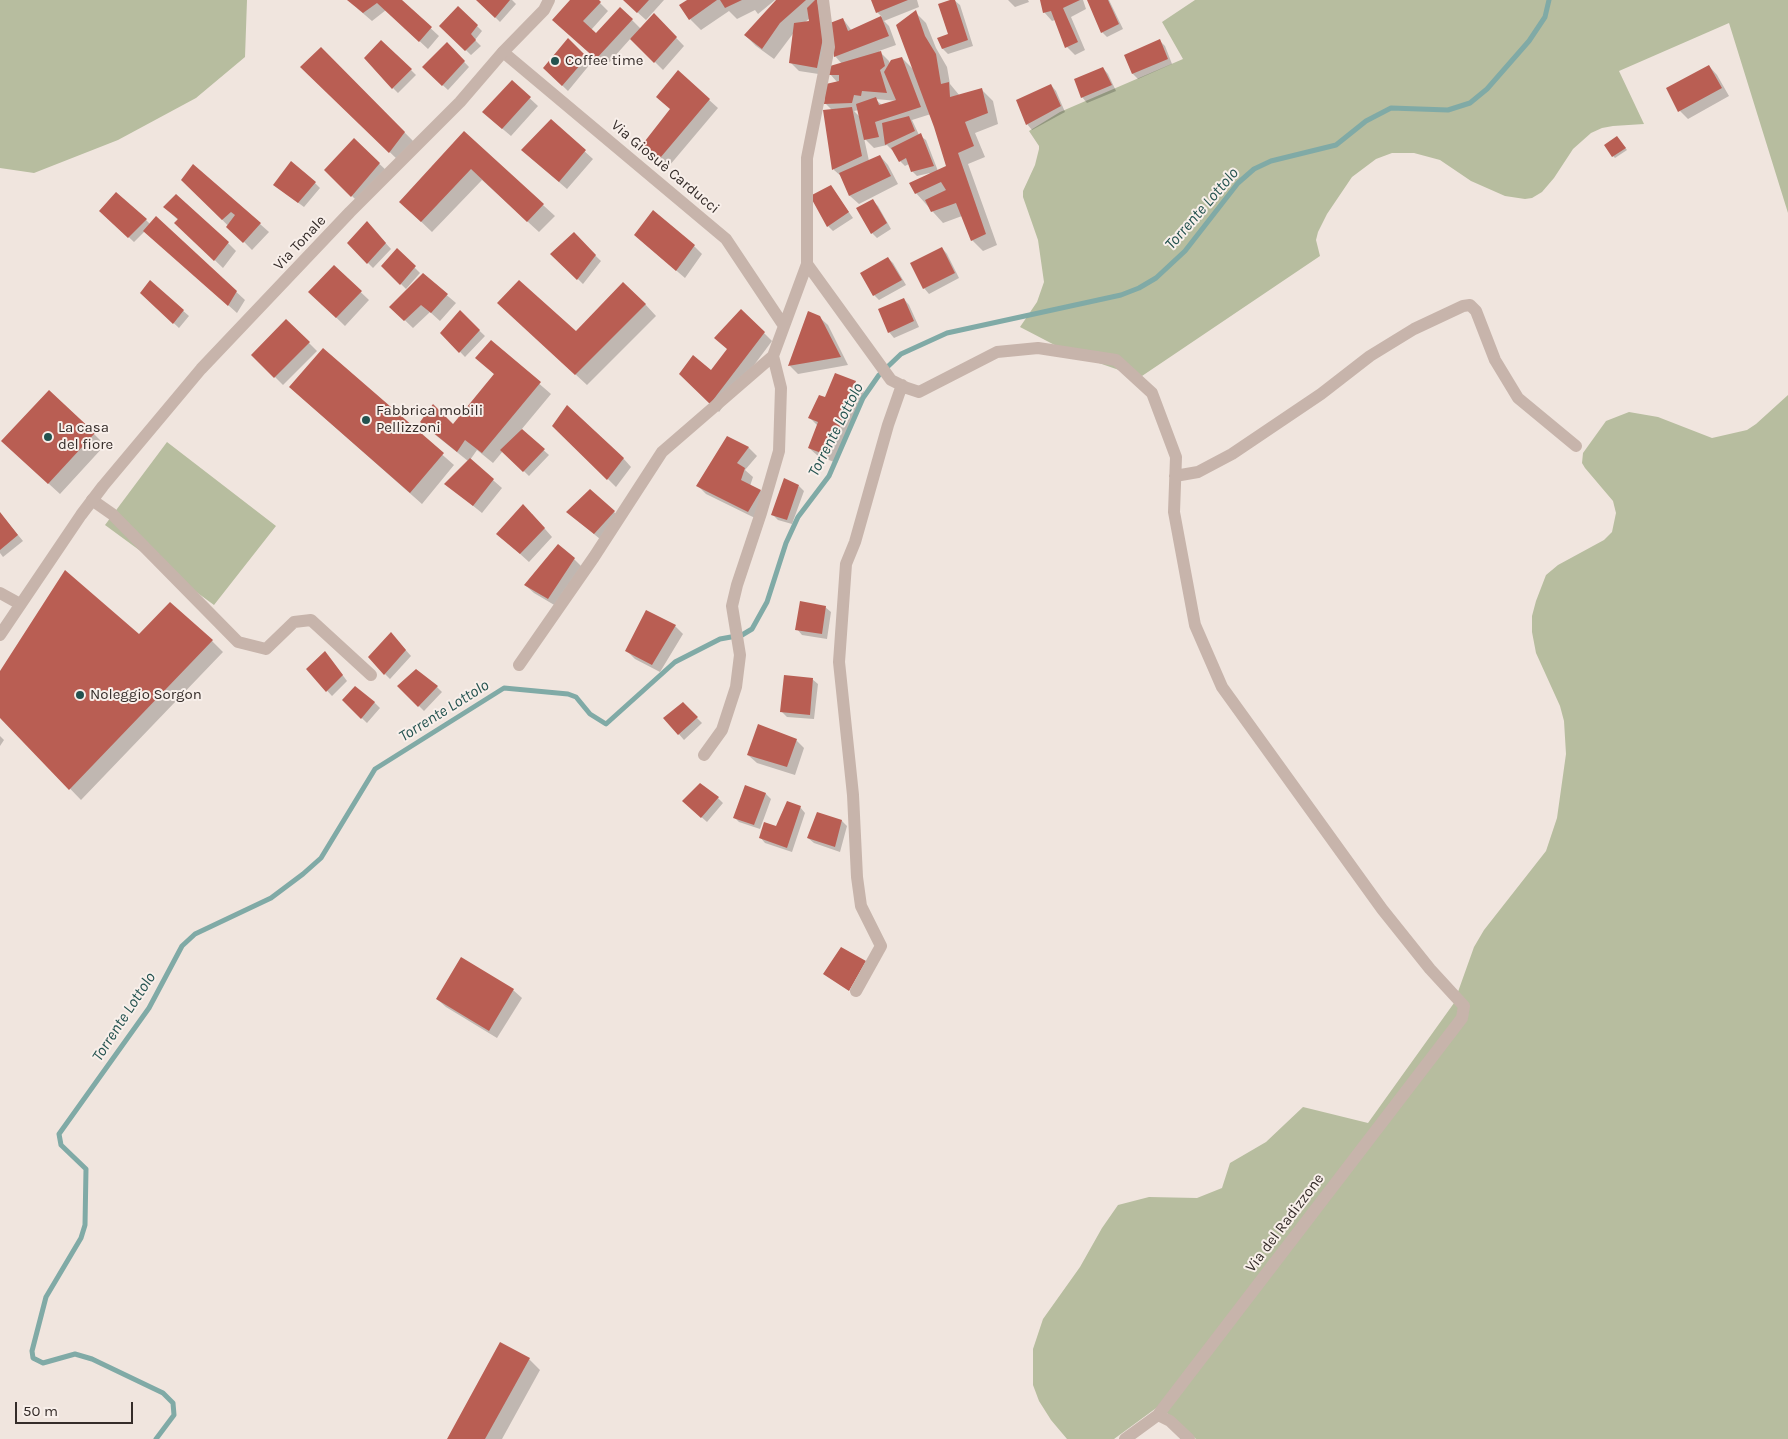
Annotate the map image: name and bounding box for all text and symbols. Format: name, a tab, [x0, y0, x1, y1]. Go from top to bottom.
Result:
place label: Coffee time	[565, 52, 643, 70]
marker: Coffee time	[549, 55, 561, 67]
street label: Via Giosuè Carducci	[607, 116, 723, 218]
water label: Torrente Lottolo	[1161, 164, 1243, 254]
street label: Via Tonale	[270, 212, 330, 274]
water label: Torrente Lottolo	[804, 380, 868, 480]
place label: Fabbrica mobili Pellizzoni	[376, 402, 483, 437]
marker: Fabbrica mobili Pellizzoni	[360, 414, 372, 426]
place label: La casa del fiore	[58, 419, 113, 454]
marker: La casa del fiore	[42, 431, 54, 443]
water label: Torrente Lottolo	[395, 676, 493, 746]
place label: Noleggio Sorgon	[90, 686, 202, 704]
marker: Noleggio Sorgon	[74, 689, 86, 701]
water label: Torrente Lottolo	[88, 969, 160, 1065]
street label: Via del Radizzone	[1242, 1170, 1328, 1276]
scale bar	[18, 1392, 135, 1424]
text: 50 m	[23, 1402, 58, 1420]

